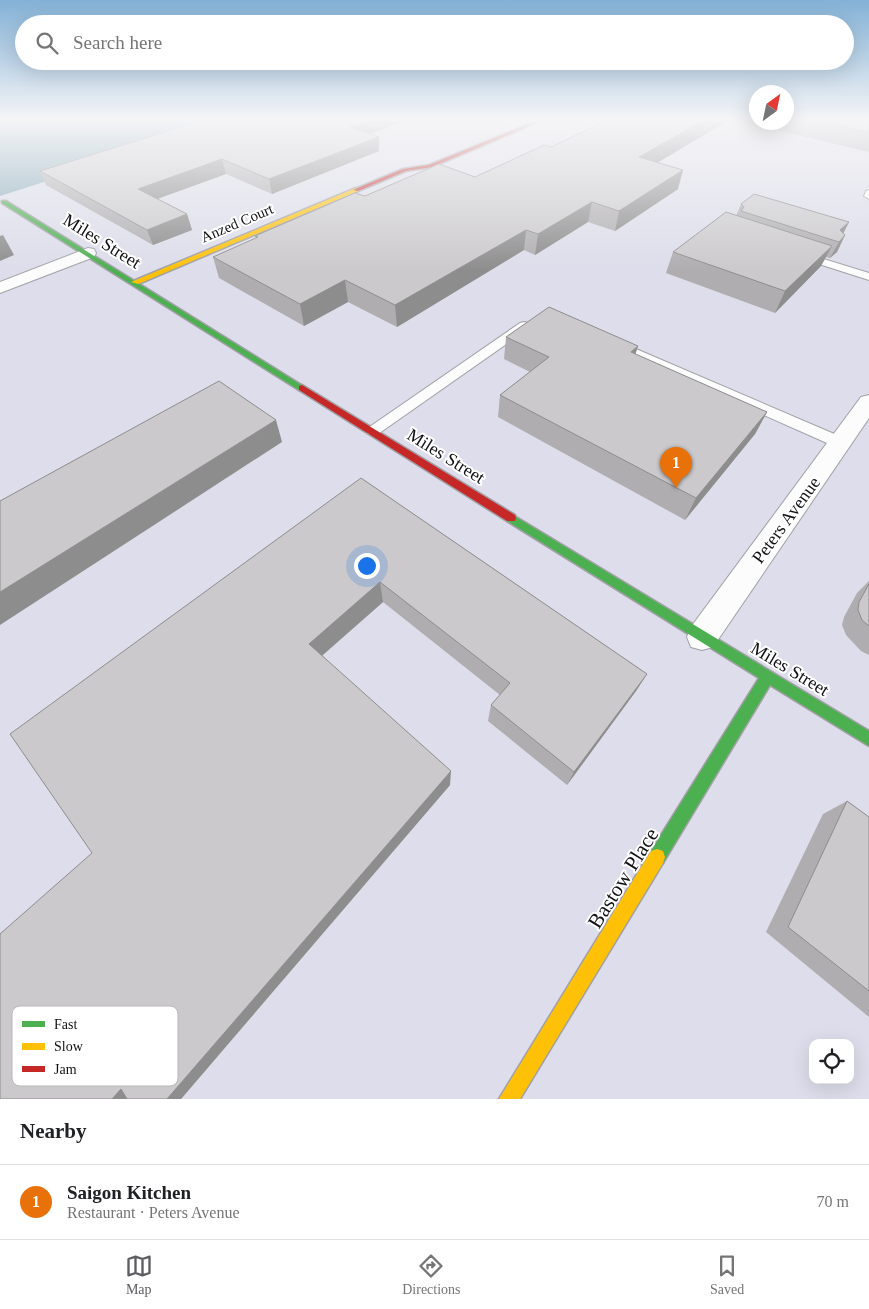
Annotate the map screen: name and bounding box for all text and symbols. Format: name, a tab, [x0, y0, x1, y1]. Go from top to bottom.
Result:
search box	[15, 15, 854, 70]
icon: search	[33, 29, 61, 57]
text: Search here	[73, 32, 162, 53]
north arrow	[749, 85, 794, 130]
street label: Anzed Court	[198, 200, 276, 245]
street label: Miles Street	[60, 209, 144, 273]
street label: Miles Street	[404, 424, 488, 488]
pin: 1	[660, 447, 692, 488]
street label: Peters Avenue	[748, 473, 824, 567]
your location	[354, 553, 380, 579]
street label: Miles Street	[747, 638, 833, 700]
street label: Bastow Place	[583, 823, 663, 933]
legend	[12, 1006, 178, 1086]
text: Fast	[54, 1017, 77, 1032]
text: Slow	[54, 1039, 84, 1054]
map controls	[809, 1039, 854, 1084]
button: locate	[809, 1039, 854, 1084]
text: Jam	[54, 1062, 77, 1077]
text: Nearby	[20, 1119, 87, 1143]
text: Saigon Kitchen	[67, 1182, 191, 1203]
text: 1	[32, 1193, 40, 1210]
text: 70 m	[817, 1193, 849, 1210]
text: Restaurant · Peters Avenue	[67, 1204, 240, 1221]
tab: Map	[125, 1252, 153, 1298]
tab: Directions	[402, 1252, 461, 1298]
tab: Saved	[710, 1252, 744, 1298]

